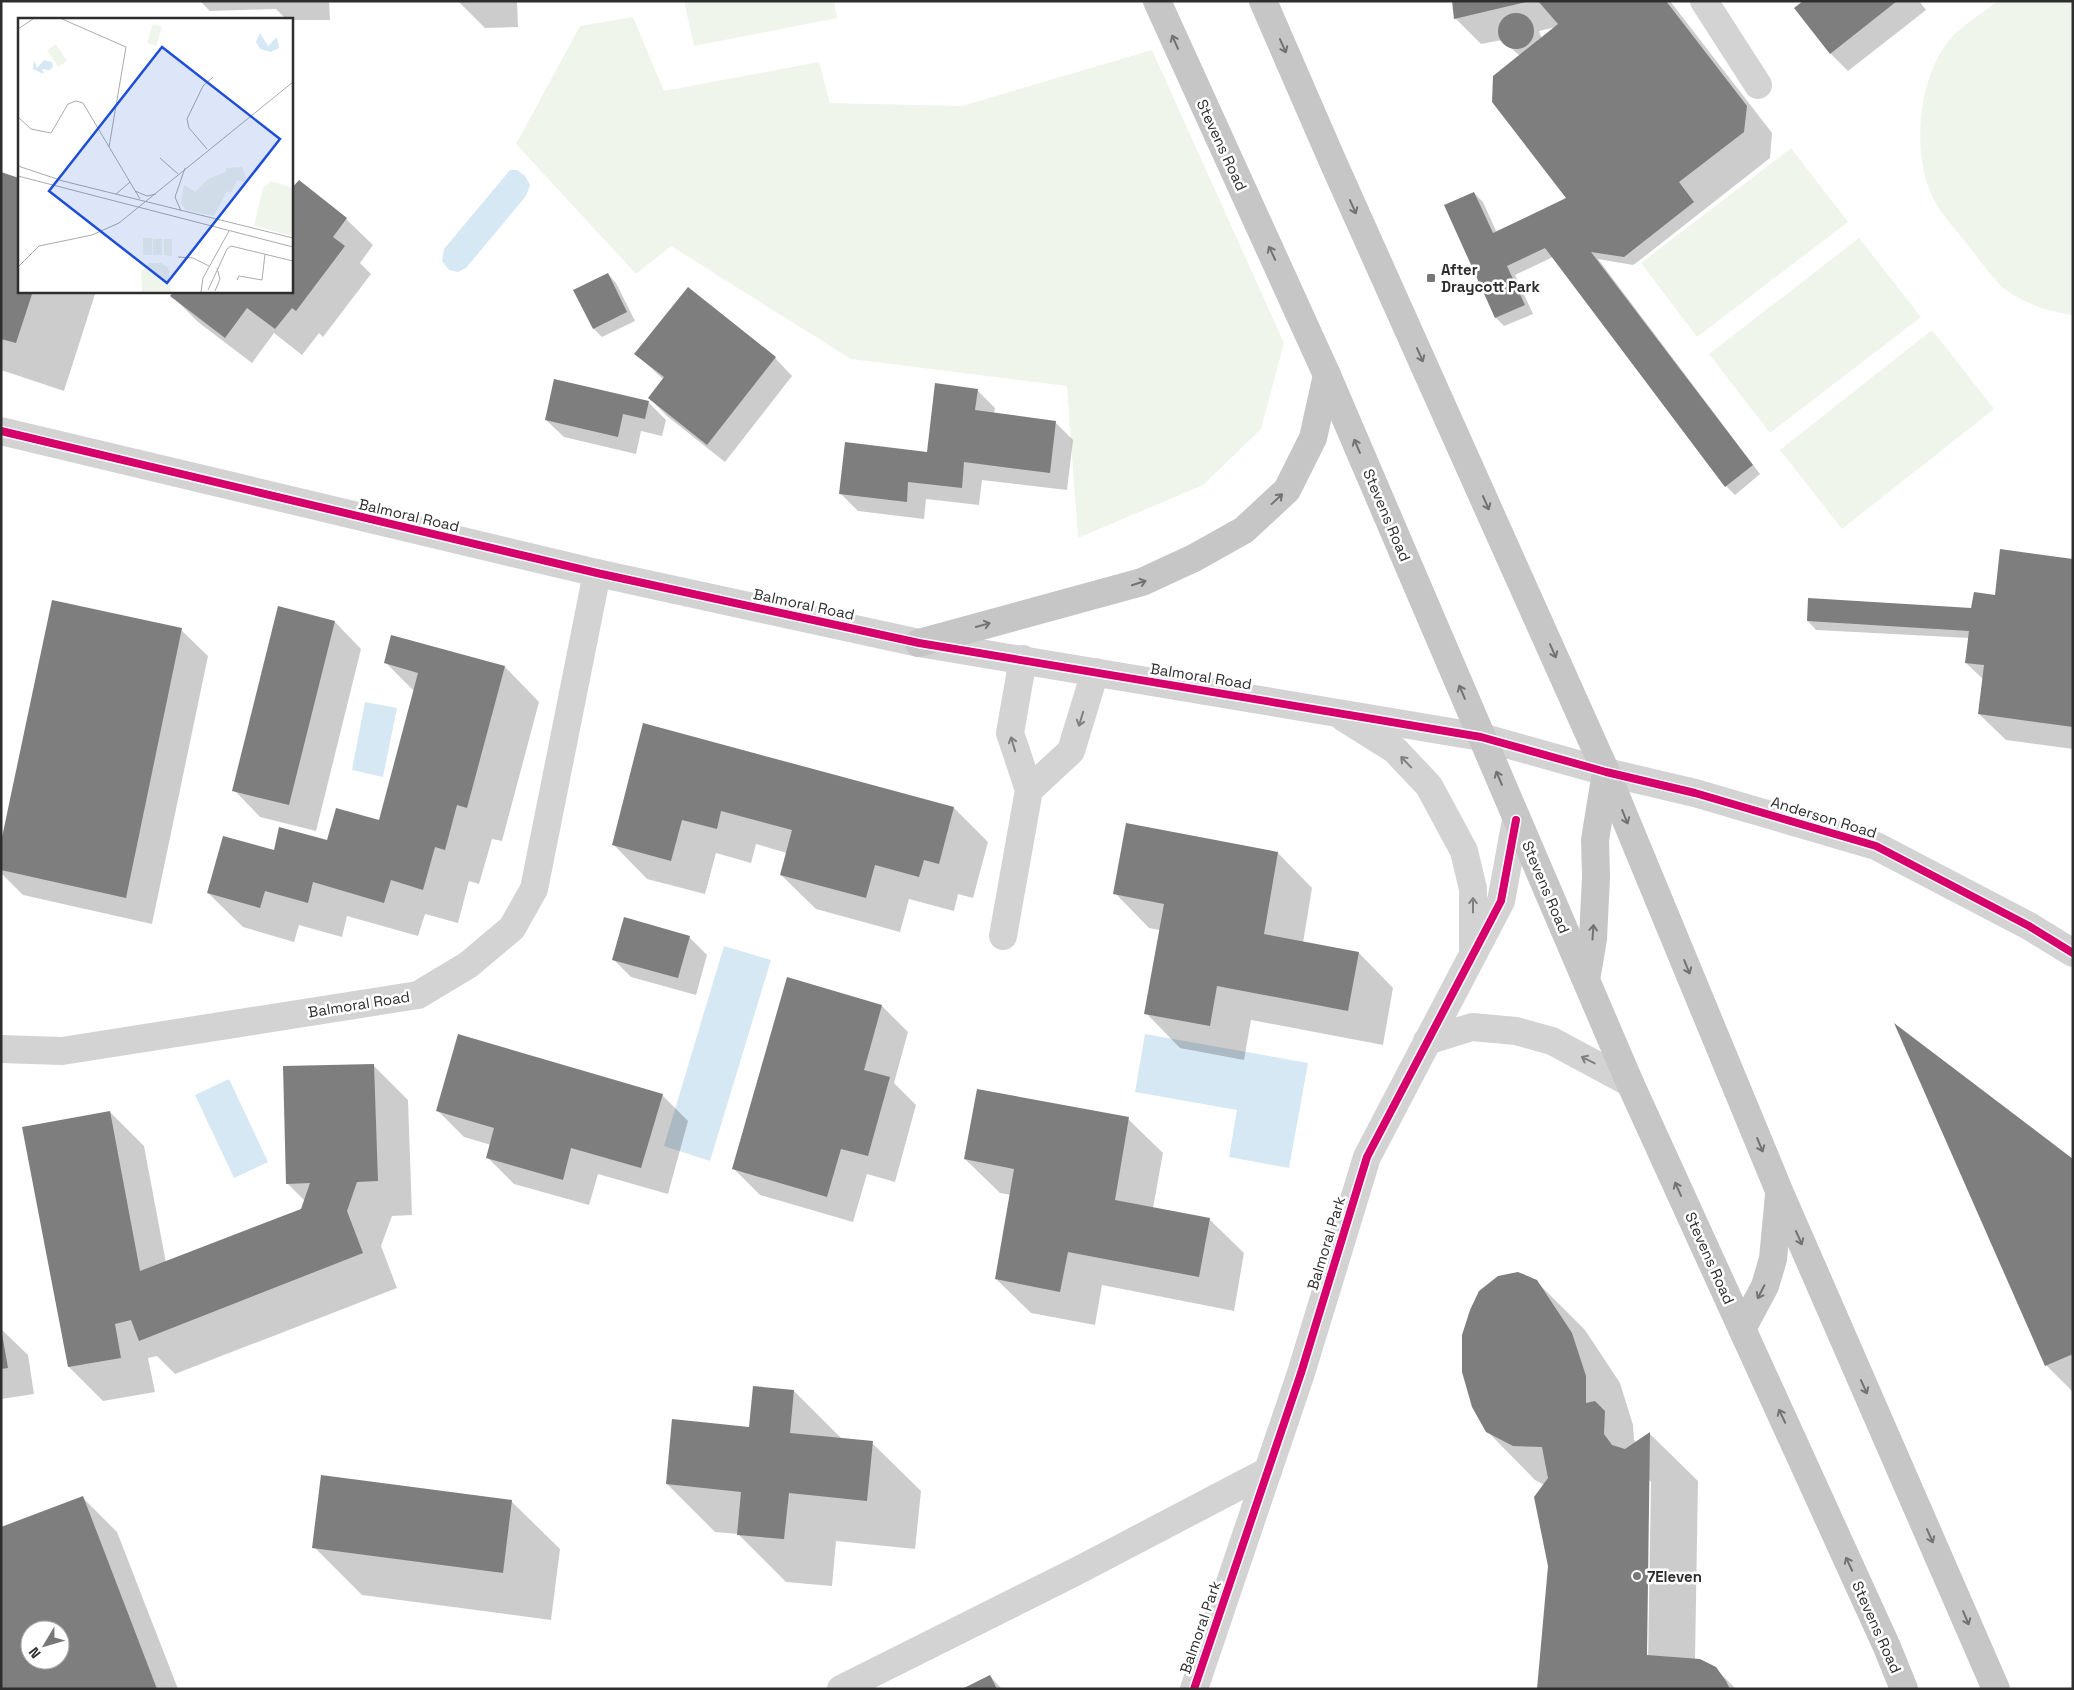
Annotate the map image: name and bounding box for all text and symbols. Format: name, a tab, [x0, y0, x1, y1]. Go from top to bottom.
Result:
inset map	[18, 18, 292, 292]
one-way arrow	[1170, 35, 1180, 50]
one-way arrow	[1278, 38, 1288, 53]
street label: Stevens Road	[1193, 96, 1251, 194]
one-way arrow	[1349, 199, 1359, 214]
one-way arrow	[1267, 246, 1276, 261]
place label: After Draycott Park	[1441, 260, 1540, 296]
marker: After Draycott Park	[1425, 272, 1437, 284]
one-way arrow	[1415, 347, 1425, 362]
one-way arrow	[1352, 439, 1362, 454]
street label: Stevens Road	[1359, 466, 1415, 564]
one-way arrow	[1271, 493, 1284, 505]
street label: Balmoral Road	[357, 494, 461, 536]
one-way arrow	[1482, 495, 1491, 510]
one-way arrow	[1131, 577, 1147, 587]
street label: Balmoral Road	[752, 584, 856, 624]
one-way arrow	[974, 620, 990, 630]
one-way arrow	[1548, 643, 1558, 658]
street label: Balmoral Road	[1149, 659, 1253, 693]
one-way arrow	[1456, 685, 1466, 700]
one-way arrow	[1076, 710, 1086, 726]
one-way arrow	[1008, 737, 1018, 753]
one-way arrow	[1400, 755, 1412, 768]
one-way arrow	[1493, 771, 1503, 786]
street label: Anderson Road	[1769, 792, 1879, 842]
one-way arrow	[1621, 809, 1630, 824]
street label: Stevens Road	[1518, 838, 1574, 936]
one-way arrow	[1468, 897, 1478, 914]
one-way arrow	[1588, 924, 1598, 940]
one-way arrow	[1682, 959, 1692, 974]
street label: Balmoral Road	[307, 987, 411, 1021]
one-way arrow	[1581, 1054, 1595, 1064]
one-way arrow	[1756, 1137, 1765, 1152]
one-way arrow	[1673, 1182, 1683, 1197]
street label: Balmoral Park	[1303, 1194, 1349, 1292]
street label: Stevens Road	[1681, 1209, 1739, 1307]
one-way arrow	[1795, 1230, 1805, 1245]
one-way arrow	[1756, 1285, 1766, 1300]
one-way arrow	[1860, 1379, 1870, 1394]
one-way arrow	[1776, 1409, 1786, 1424]
one-way arrow	[1925, 1528, 1935, 1543]
one-way arrow	[1844, 1557, 1854, 1572]
place label: 7Eleven	[1647, 1567, 1702, 1586]
marker: 7Eleven	[1631, 1570, 1643, 1582]
street label: Balmoral Park	[1175, 1578, 1225, 1676]
street label: Stevens Road	[1848, 1578, 1906, 1676]
one-way arrow	[1962, 1611, 1971, 1626]
north arrow	[20, 1620, 70, 1670]
text: N	[25, 1644, 45, 1662]

